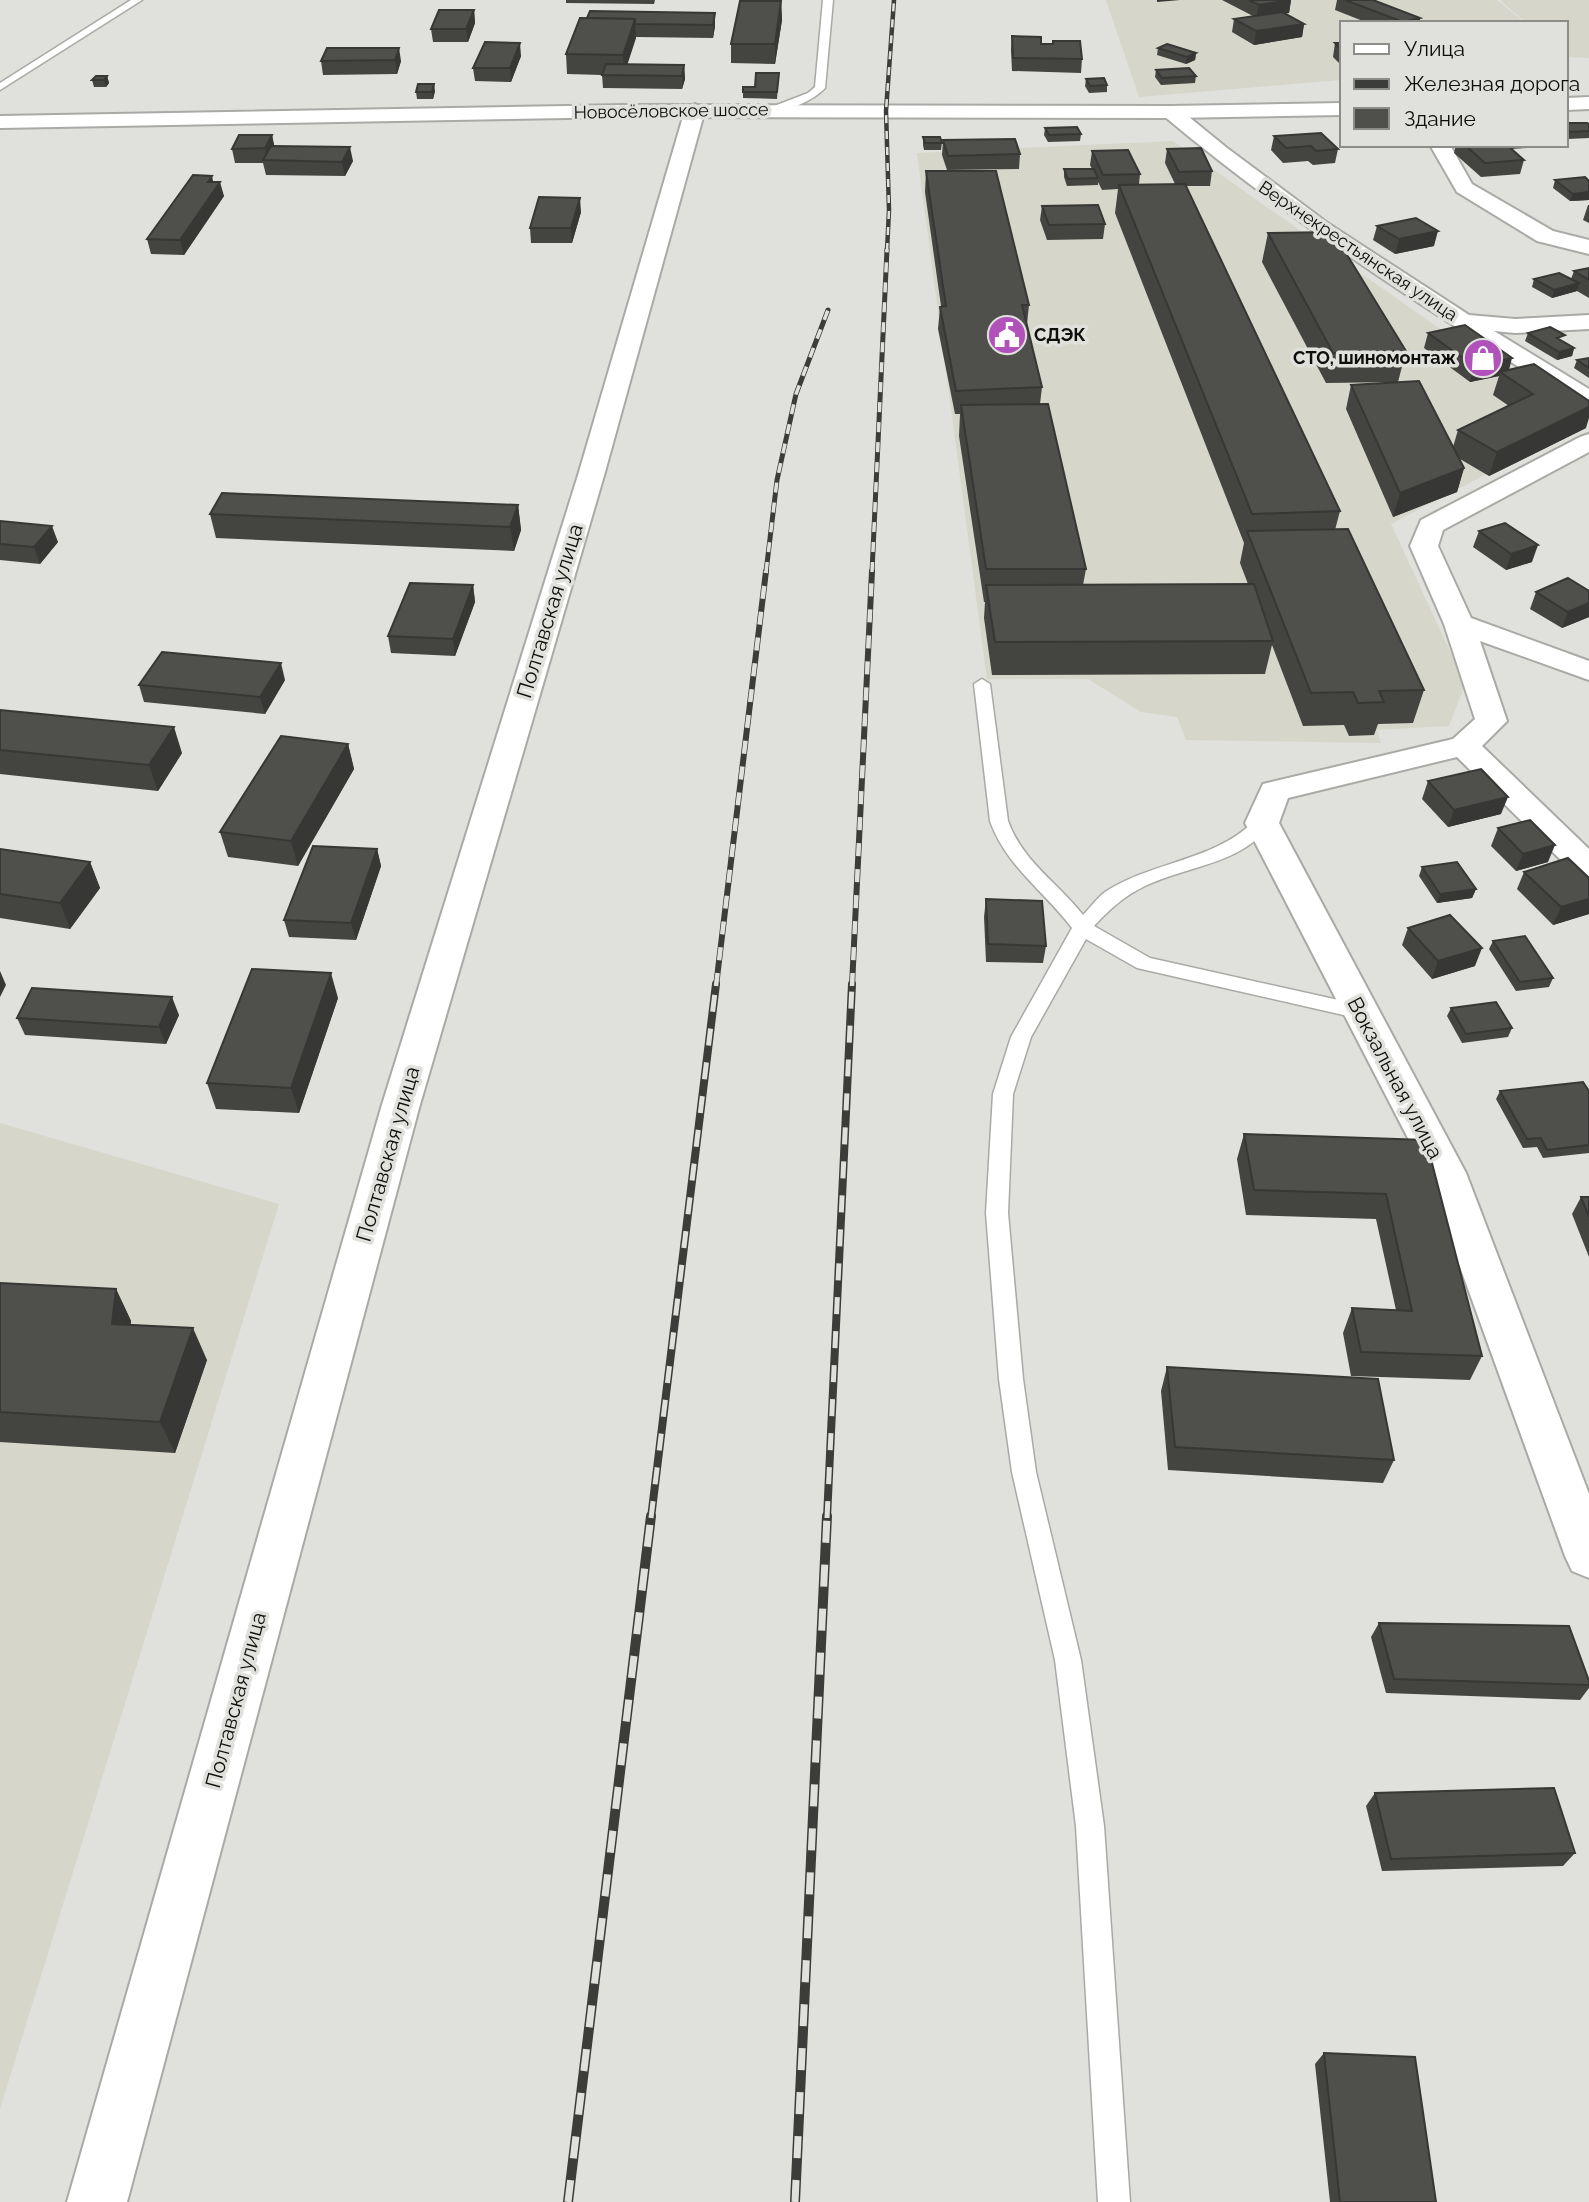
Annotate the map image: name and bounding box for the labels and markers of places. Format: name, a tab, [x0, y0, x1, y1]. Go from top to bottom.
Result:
public building icon: СДЭК	[986, 314, 1028, 356]
place label: СДЭК	[1034, 324, 1086, 345]
shop icon: СТО, шиномонтаж	[1462, 337, 1504, 379]
place label: СТО, шиномонтаж	[1293, 347, 1457, 368]

